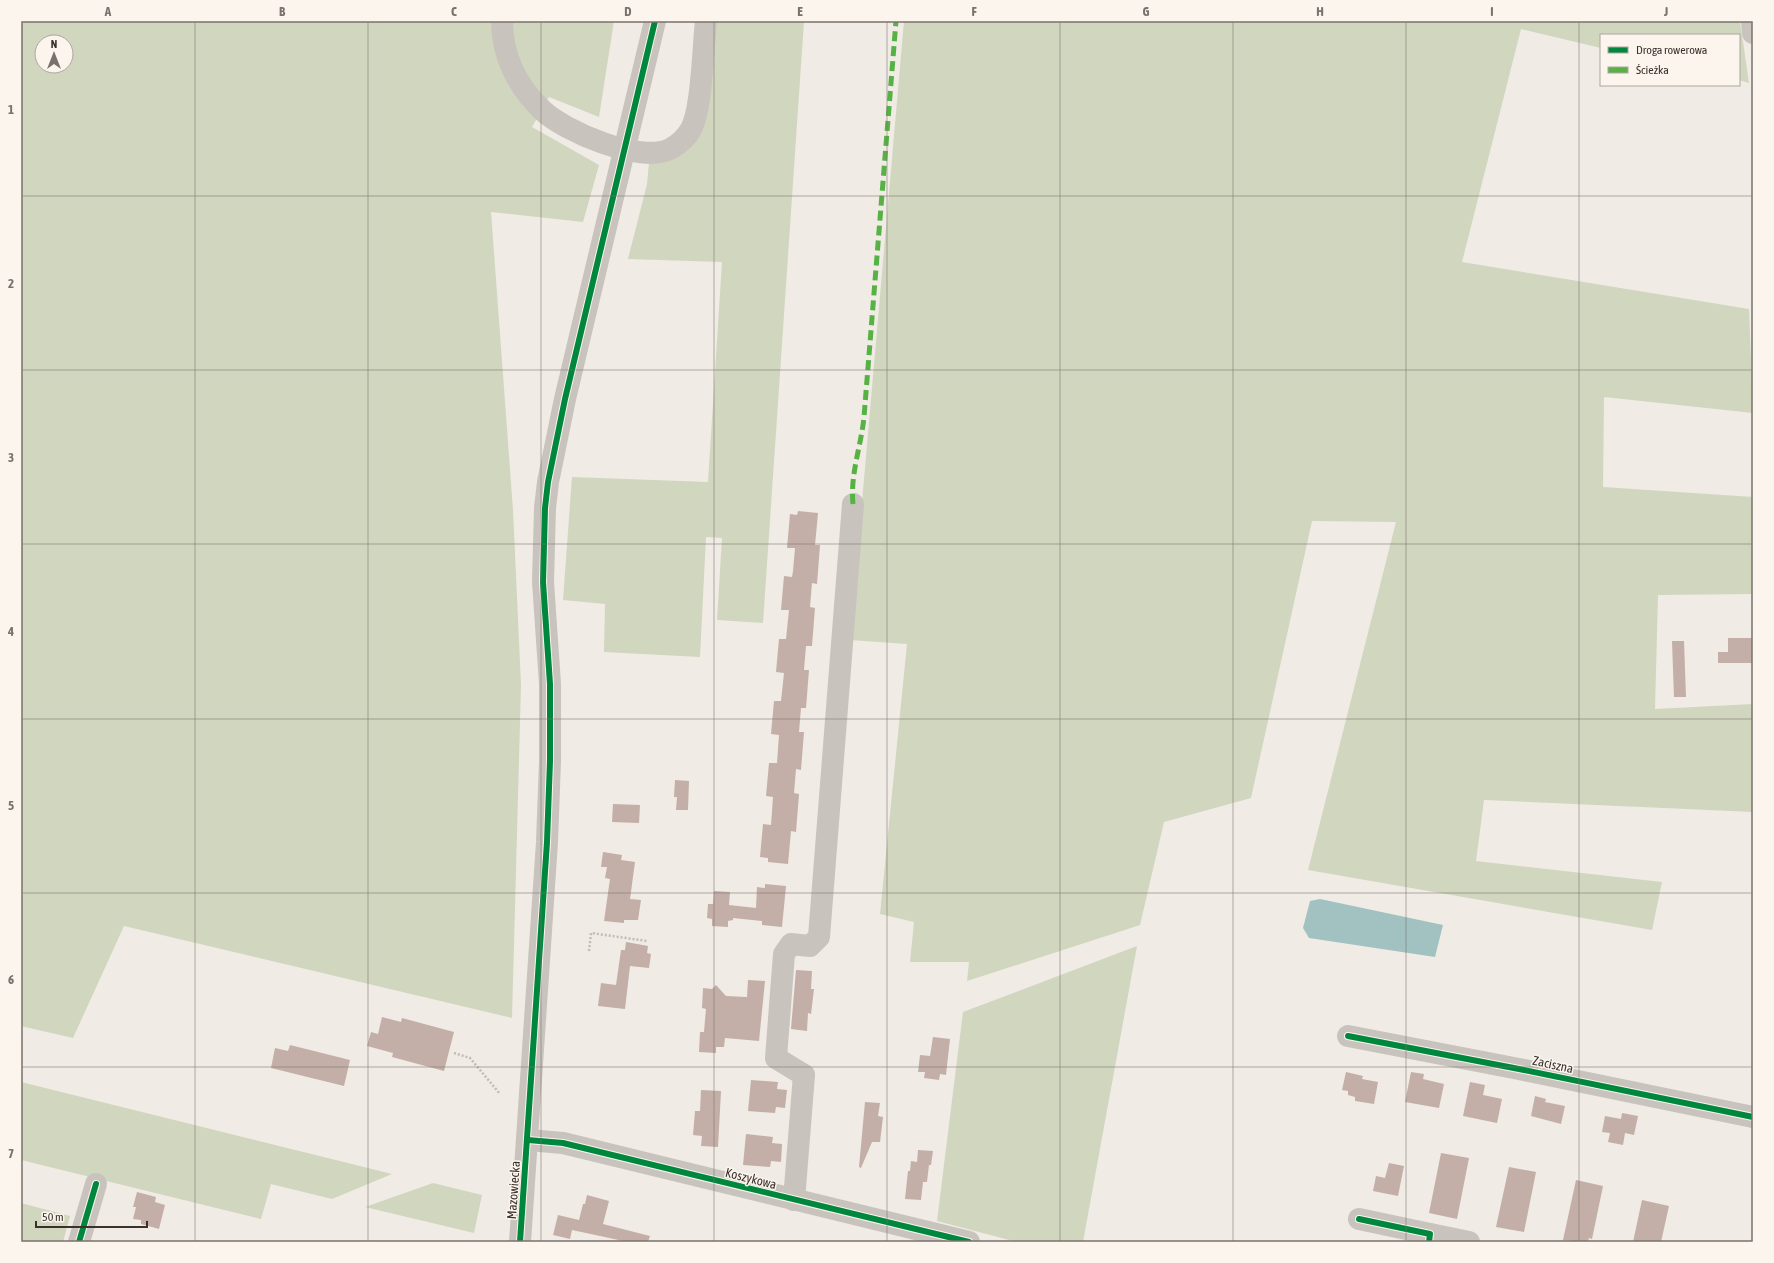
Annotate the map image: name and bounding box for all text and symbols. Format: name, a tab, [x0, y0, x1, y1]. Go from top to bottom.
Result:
text: A	[104, 4, 112, 19]
text: B	[279, 4, 286, 19]
text: C	[451, 4, 457, 19]
text: D	[624, 4, 632, 19]
text: E	[797, 4, 803, 19]
text: F	[971, 4, 977, 19]
text: G	[1143, 4, 1150, 19]
text: H	[1316, 4, 1324, 19]
text: I	[1490, 4, 1494, 19]
text: J	[1663, 4, 1668, 19]
north arrow	[34, 34, 74, 74]
legend	[1600, 34, 1740, 86]
text: N	[51, 38, 57, 50]
text: Droga rowerowa	[1636, 43, 1707, 57]
text: Ścieżka	[1636, 63, 1669, 77]
text: 1	[8, 102, 14, 117]
text: 2	[8, 276, 14, 291]
text: 3	[8, 450, 14, 465]
text: 4	[7, 624, 14, 639]
text: 5	[8, 798, 14, 813]
text: 6	[8, 972, 14, 987]
street label: Zaciszna	[1531, 1053, 1575, 1076]
text: 7	[8, 1146, 14, 1161]
street label: Mazowiecka	[504, 1160, 523, 1220]
street label: Koszykowa	[724, 1165, 778, 1192]
scale bar	[36, 1203, 147, 1229]
text: 50 m	[42, 1210, 64, 1224]

